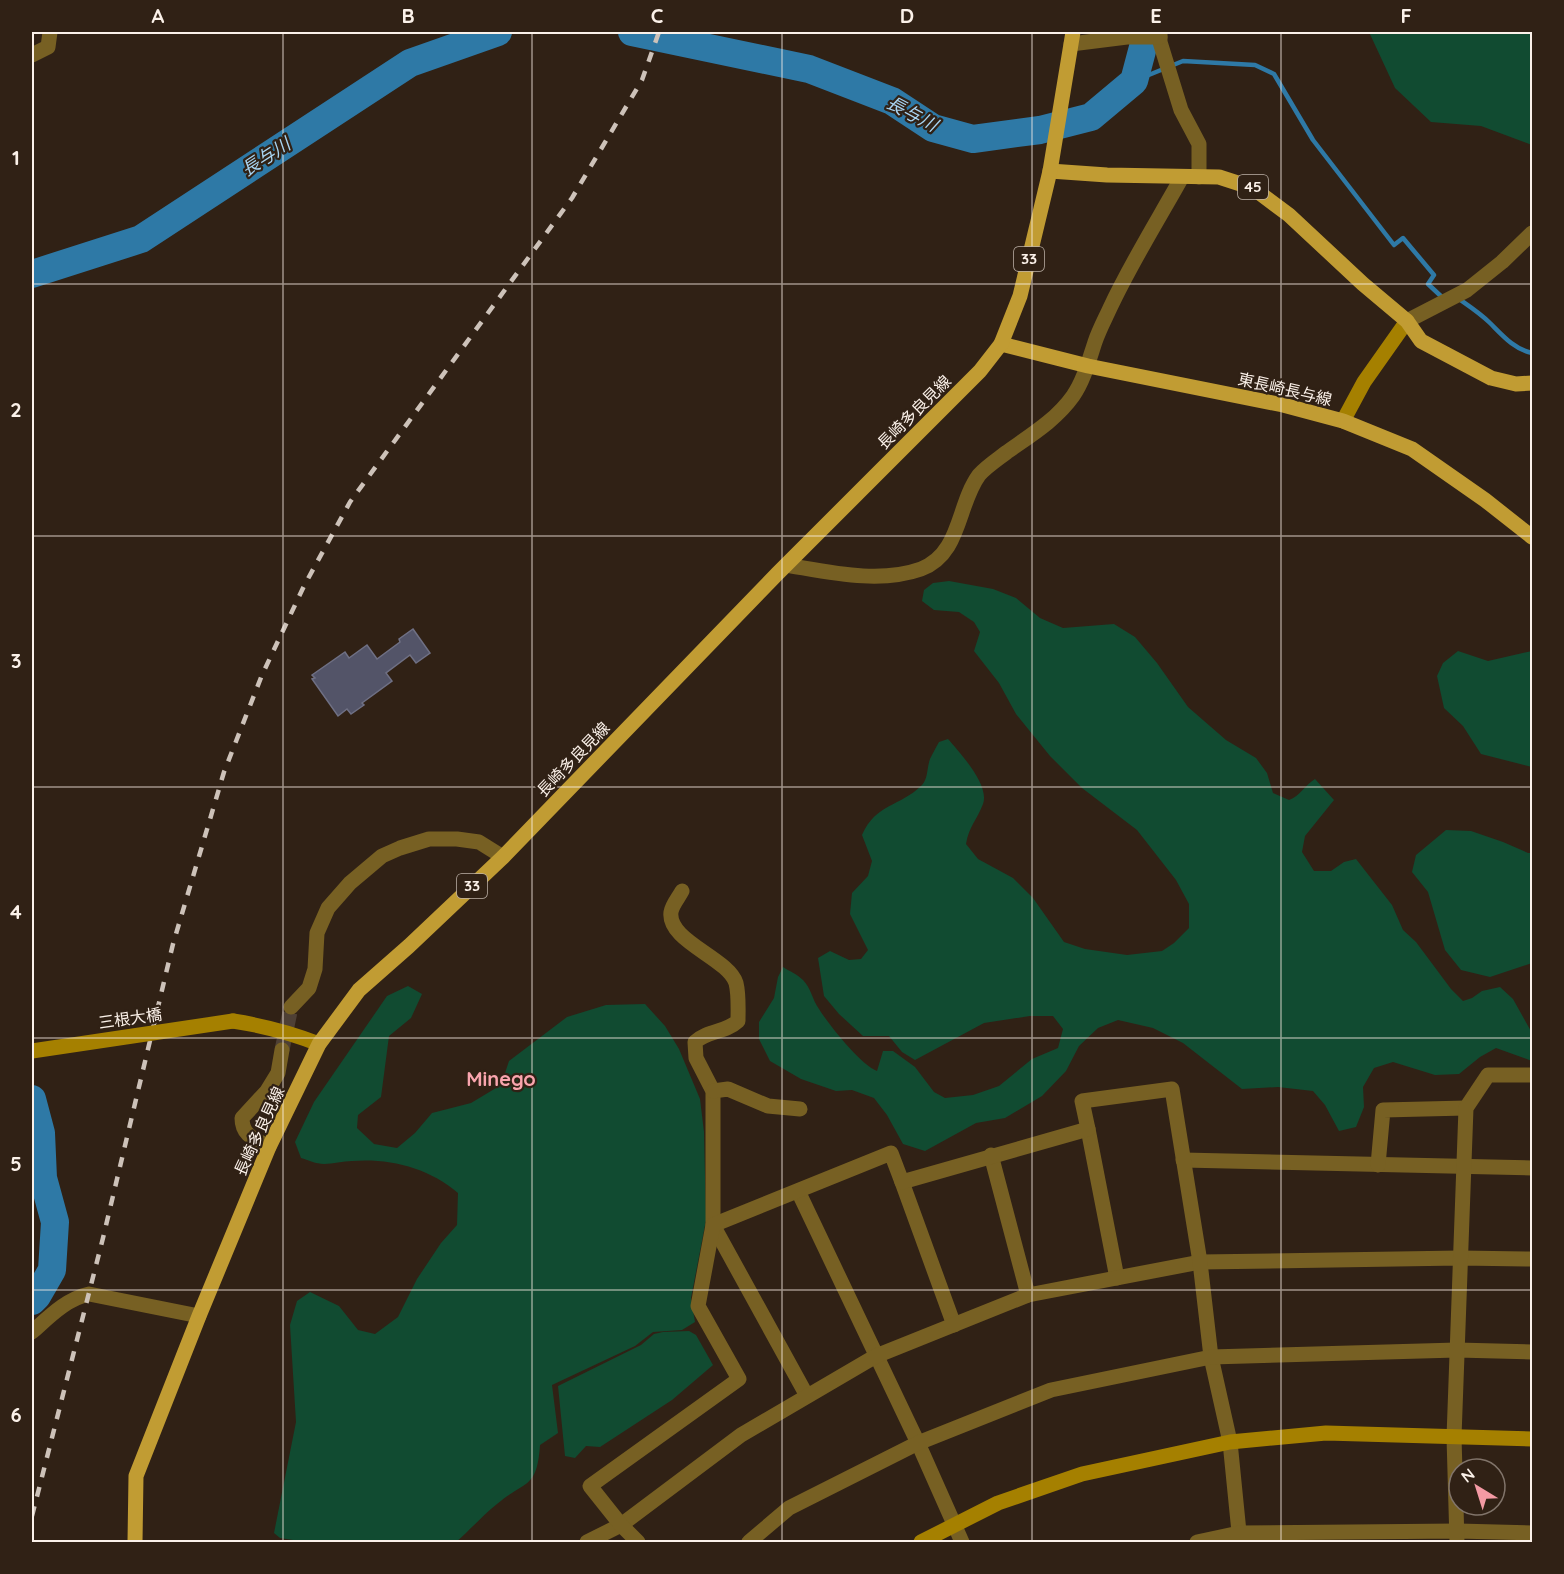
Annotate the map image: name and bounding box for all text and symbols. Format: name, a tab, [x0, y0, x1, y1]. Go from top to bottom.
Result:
text: A	[152, 3, 165, 28]
text: B	[401, 3, 415, 28]
text: C	[651, 3, 664, 28]
text: D	[900, 3, 914, 28]
text: E	[1150, 3, 1162, 28]
text: F	[1400, 3, 1412, 28]
water label: 長与川	[883, 91, 943, 137]
water label: 長与川	[237, 131, 296, 181]
text: 1	[12, 145, 20, 170]
road number: 45	[1238, 175, 1268, 199]
road number: 33	[1014, 247, 1044, 271]
street label: 東長崎長与線	[1236, 368, 1334, 410]
street label: 長崎多良見線	[873, 371, 955, 453]
text: 2	[10, 397, 22, 422]
text: 3	[11, 648, 21, 673]
street label: 長崎多良見線	[532, 718, 614, 800]
road number: 33	[457, 874, 487, 898]
text: 4	[10, 899, 22, 924]
street label: 三根大橋	[97, 1004, 163, 1032]
district label: Minego	[466, 1066, 536, 1091]
street label: 長崎多良見線	[230, 1083, 288, 1179]
text: 5	[10, 1151, 22, 1176]
text: 6	[10, 1402, 22, 1427]
north arrow	[1447, 1457, 1507, 1517]
text: N	[1457, 1464, 1479, 1487]

